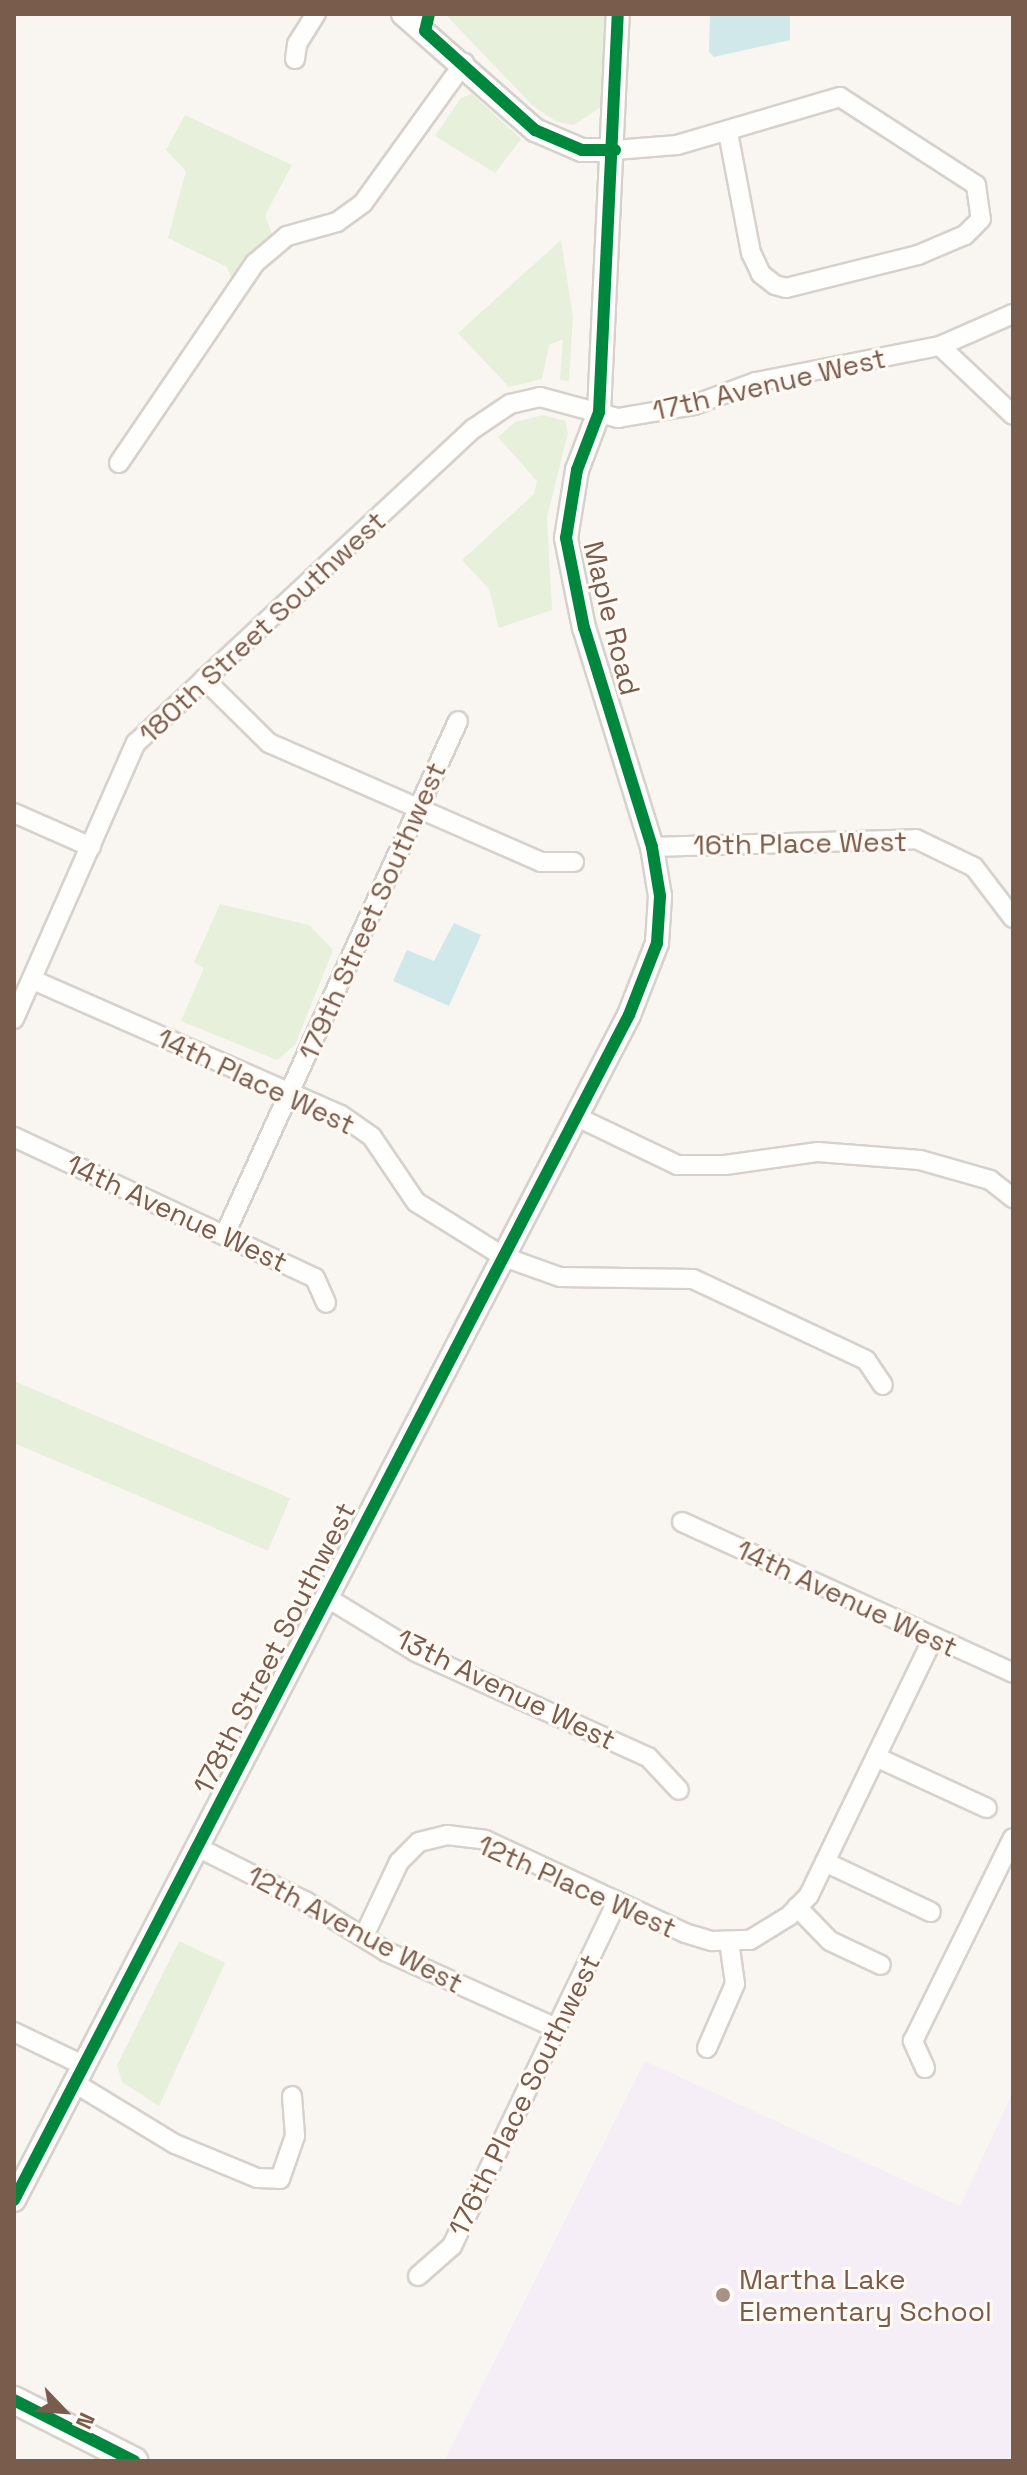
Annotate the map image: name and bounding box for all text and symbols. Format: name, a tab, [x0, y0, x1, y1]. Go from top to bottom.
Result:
street label: 17th Avenue West	[649, 341, 889, 427]
street label: 180th Street Southwest	[132, 504, 392, 750]
street label: Maple Road	[577, 537, 647, 699]
street label: 179th Street Southwest	[291, 757, 453, 1065]
street label: 16th Place West	[693, 824, 907, 862]
street label: 14th Place West	[152, 1020, 360, 1142]
street label: 14th Avenue West	[61, 1147, 293, 1279]
street label: 178th Street Southwest	[186, 1497, 362, 1799]
street label: 14th Avenue West	[731, 1532, 963, 1664]
street label: 13th Avenue West	[391, 1621, 621, 1757]
street label: 12th Place West	[473, 1827, 681, 1945]
street label: 12th Avenue West	[241, 1858, 469, 2000]
street label: 176th Place Southwest	[441, 1949, 607, 2241]
place label: Martha Lake Elementary School	[739, 2262, 992, 2328]
marker: Martha Lake Elementary School	[714, 2286, 732, 2304]
north arrow	[24, 2371, 104, 2451]
text: N	[70, 2409, 102, 2434]

